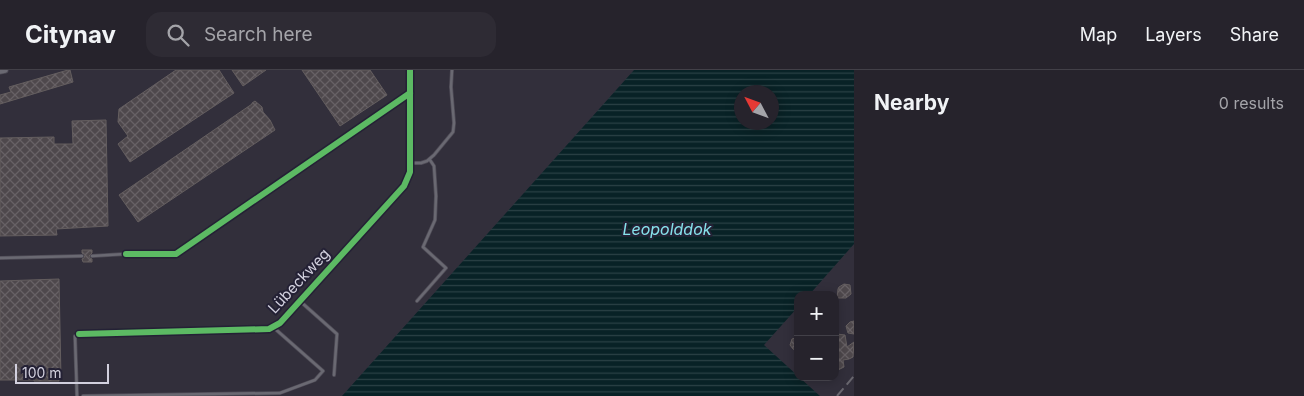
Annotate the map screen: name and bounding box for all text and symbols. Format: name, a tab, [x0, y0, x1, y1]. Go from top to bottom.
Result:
search box	[146, 12, 496, 57]
text: Citynav	[25, 20, 116, 49]
icon: search	[164, 21, 192, 49]
text: Search here	[204, 23, 313, 46]
text: Map	[1080, 24, 1117, 45]
text: Layers	[1145, 24, 1202, 45]
text: Share	[1230, 24, 1279, 45]
north arrow	[734, 85, 779, 130]
text: Nearby	[874, 90, 949, 115]
text: 0 results	[1219, 93, 1284, 113]
water label: Leopolddok	[622, 219, 712, 239]
street label: Lübeckweg	[264, 244, 334, 317]
map controls	[794, 291, 839, 381]
button: +	[794, 291, 839, 336]
button: −	[794, 336, 839, 381]
scale bar	[15, 361, 109, 384]
text: 100 m	[22, 364, 62, 381]

